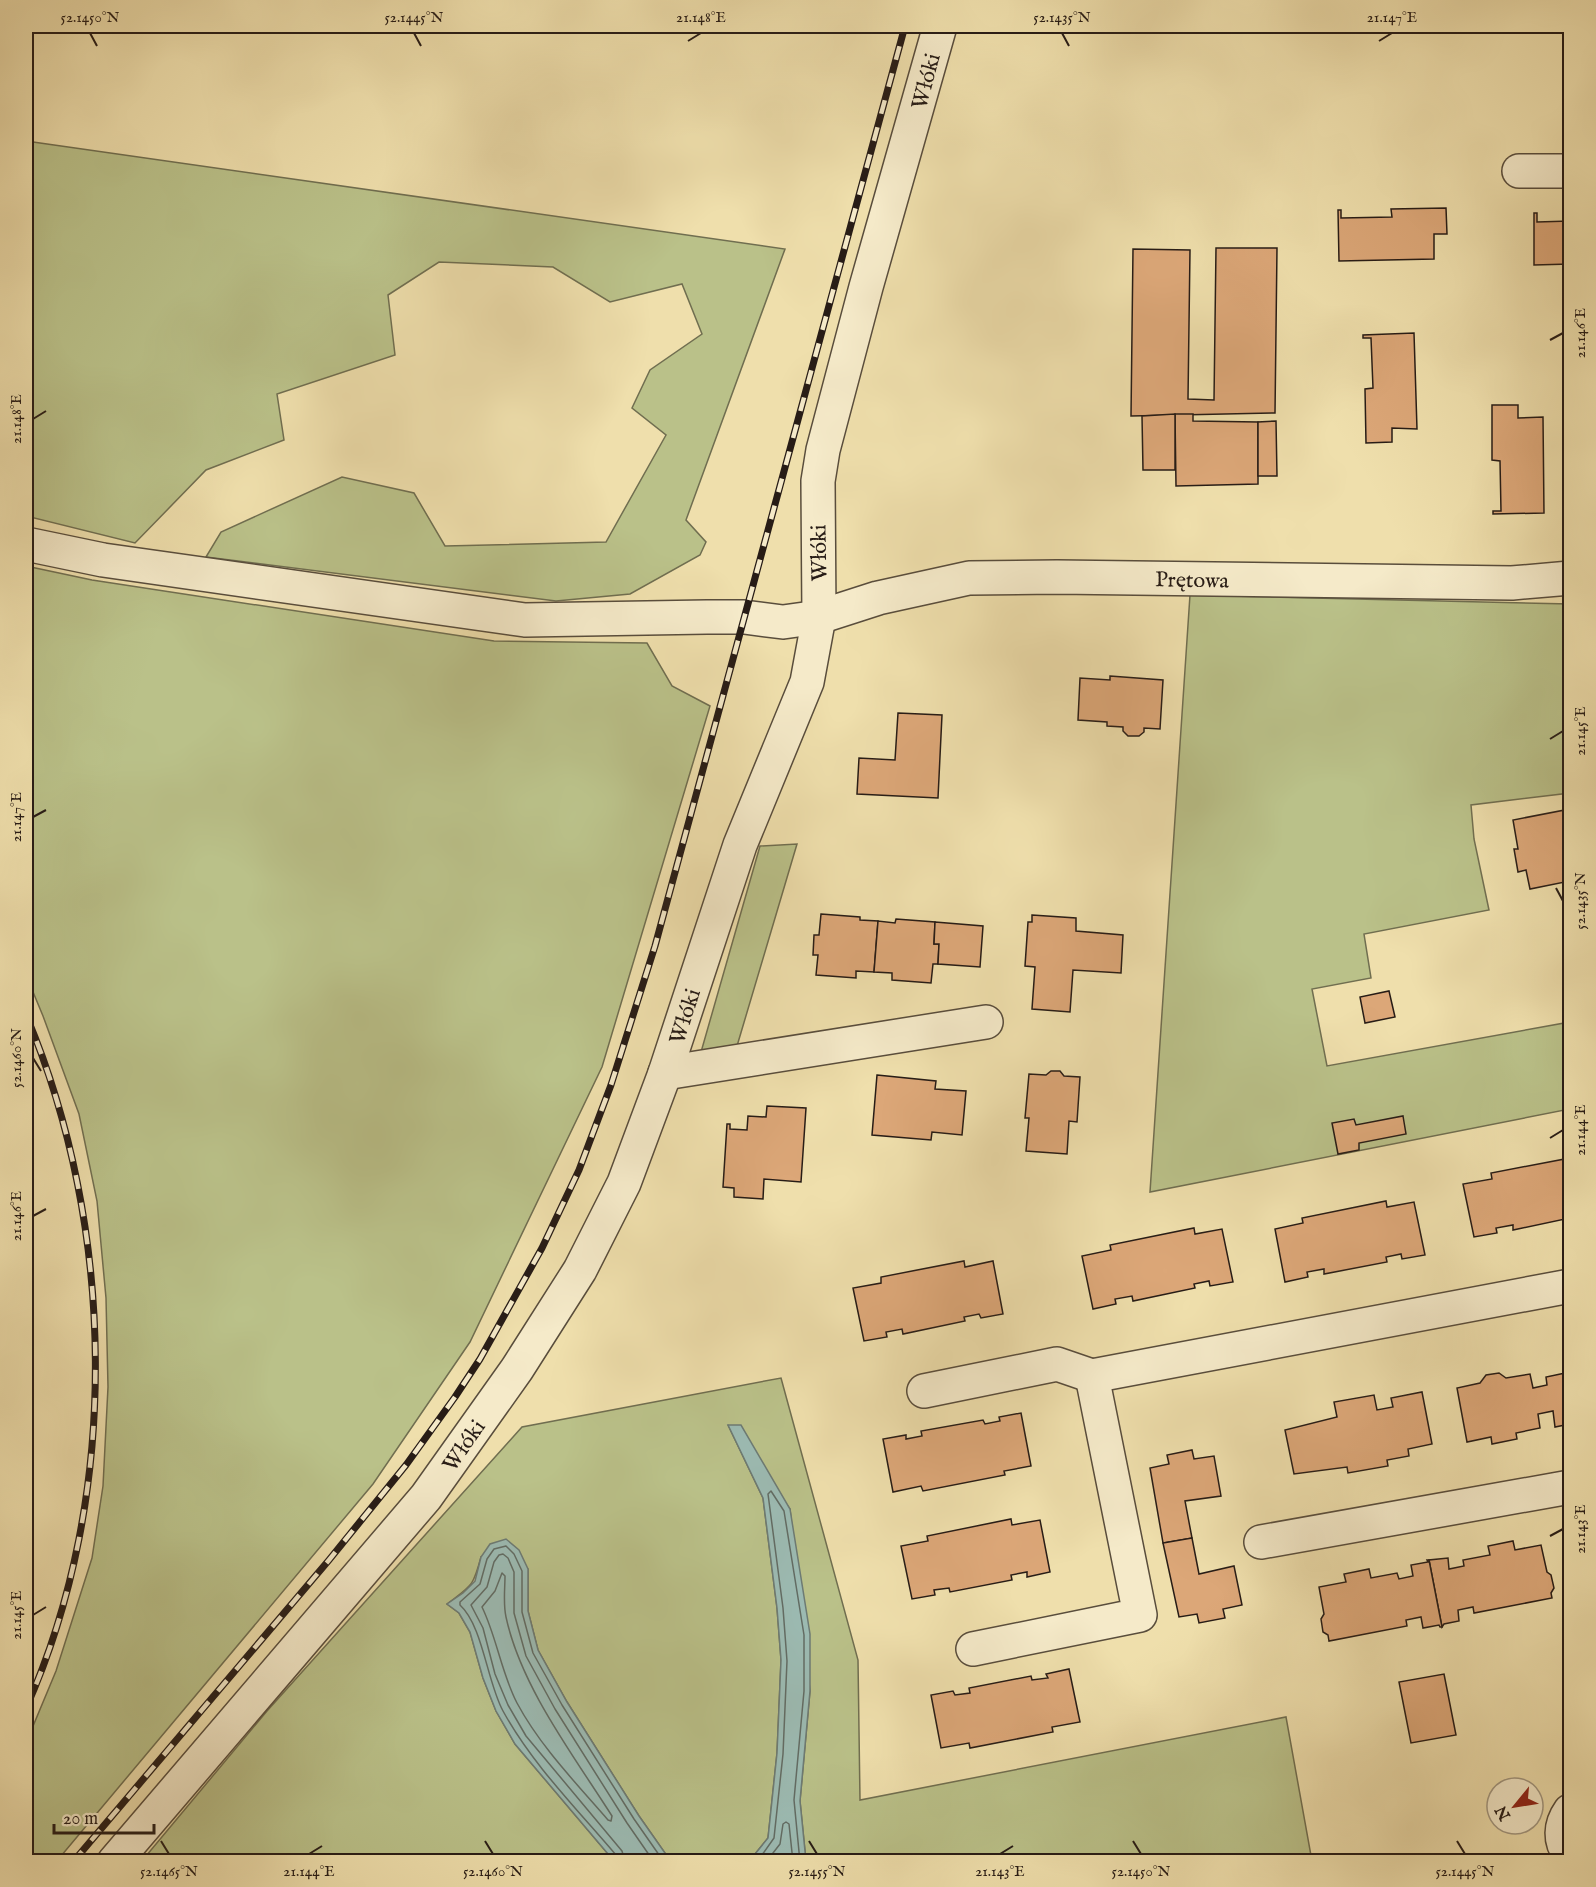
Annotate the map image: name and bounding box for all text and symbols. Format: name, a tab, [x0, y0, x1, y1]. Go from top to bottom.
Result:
text: 52.1450°N	[61, 8, 120, 27]
text: 52.1445°N	[384, 8, 444, 27]
text: 21.148°E	[676, 8, 726, 27]
text: 52.1435°N	[1033, 8, 1091, 27]
text: 21.147°E	[1367, 8, 1417, 27]
street label: Włóki	[906, 50, 948, 113]
text: 21.146°E	[1571, 308, 1590, 358]
text: 21.148°E	[7, 394, 26, 444]
street label: Włóki	[806, 524, 834, 582]
street label: Prętowa	[1155, 566, 1230, 596]
text: 21.145°E	[1571, 706, 1590, 756]
text: 21.147°E	[7, 792, 26, 842]
text: 52.1435°N	[1571, 872, 1590, 930]
street label: Włóki	[664, 985, 708, 1048]
text: 52.1460°N	[7, 1028, 26, 1088]
text: 21.144°E	[1571, 1104, 1590, 1156]
text: 21.146°E	[7, 1191, 26, 1241]
street label: Włóki	[437, 1415, 493, 1478]
text: 21.143°E	[1571, 1504, 1590, 1554]
text: 21.145°E	[7, 1590, 26, 1640]
north arrow	[1485, 1776, 1545, 1836]
scale bar	[54, 1797, 154, 1835]
text: N	[1492, 1801, 1516, 1824]
text: 20 m	[63, 1808, 98, 1831]
text: 52.1465°N	[140, 1862, 198, 1881]
text: 21.144°E	[283, 1862, 335, 1881]
text: 52.1460°N	[463, 1862, 523, 1881]
text: 52.1455°N	[788, 1862, 846, 1881]
text: 21.143°E	[975, 1862, 1025, 1881]
text: 52.1450°N	[1112, 1862, 1171, 1881]
text: 52.1445°N	[1435, 1862, 1495, 1881]

